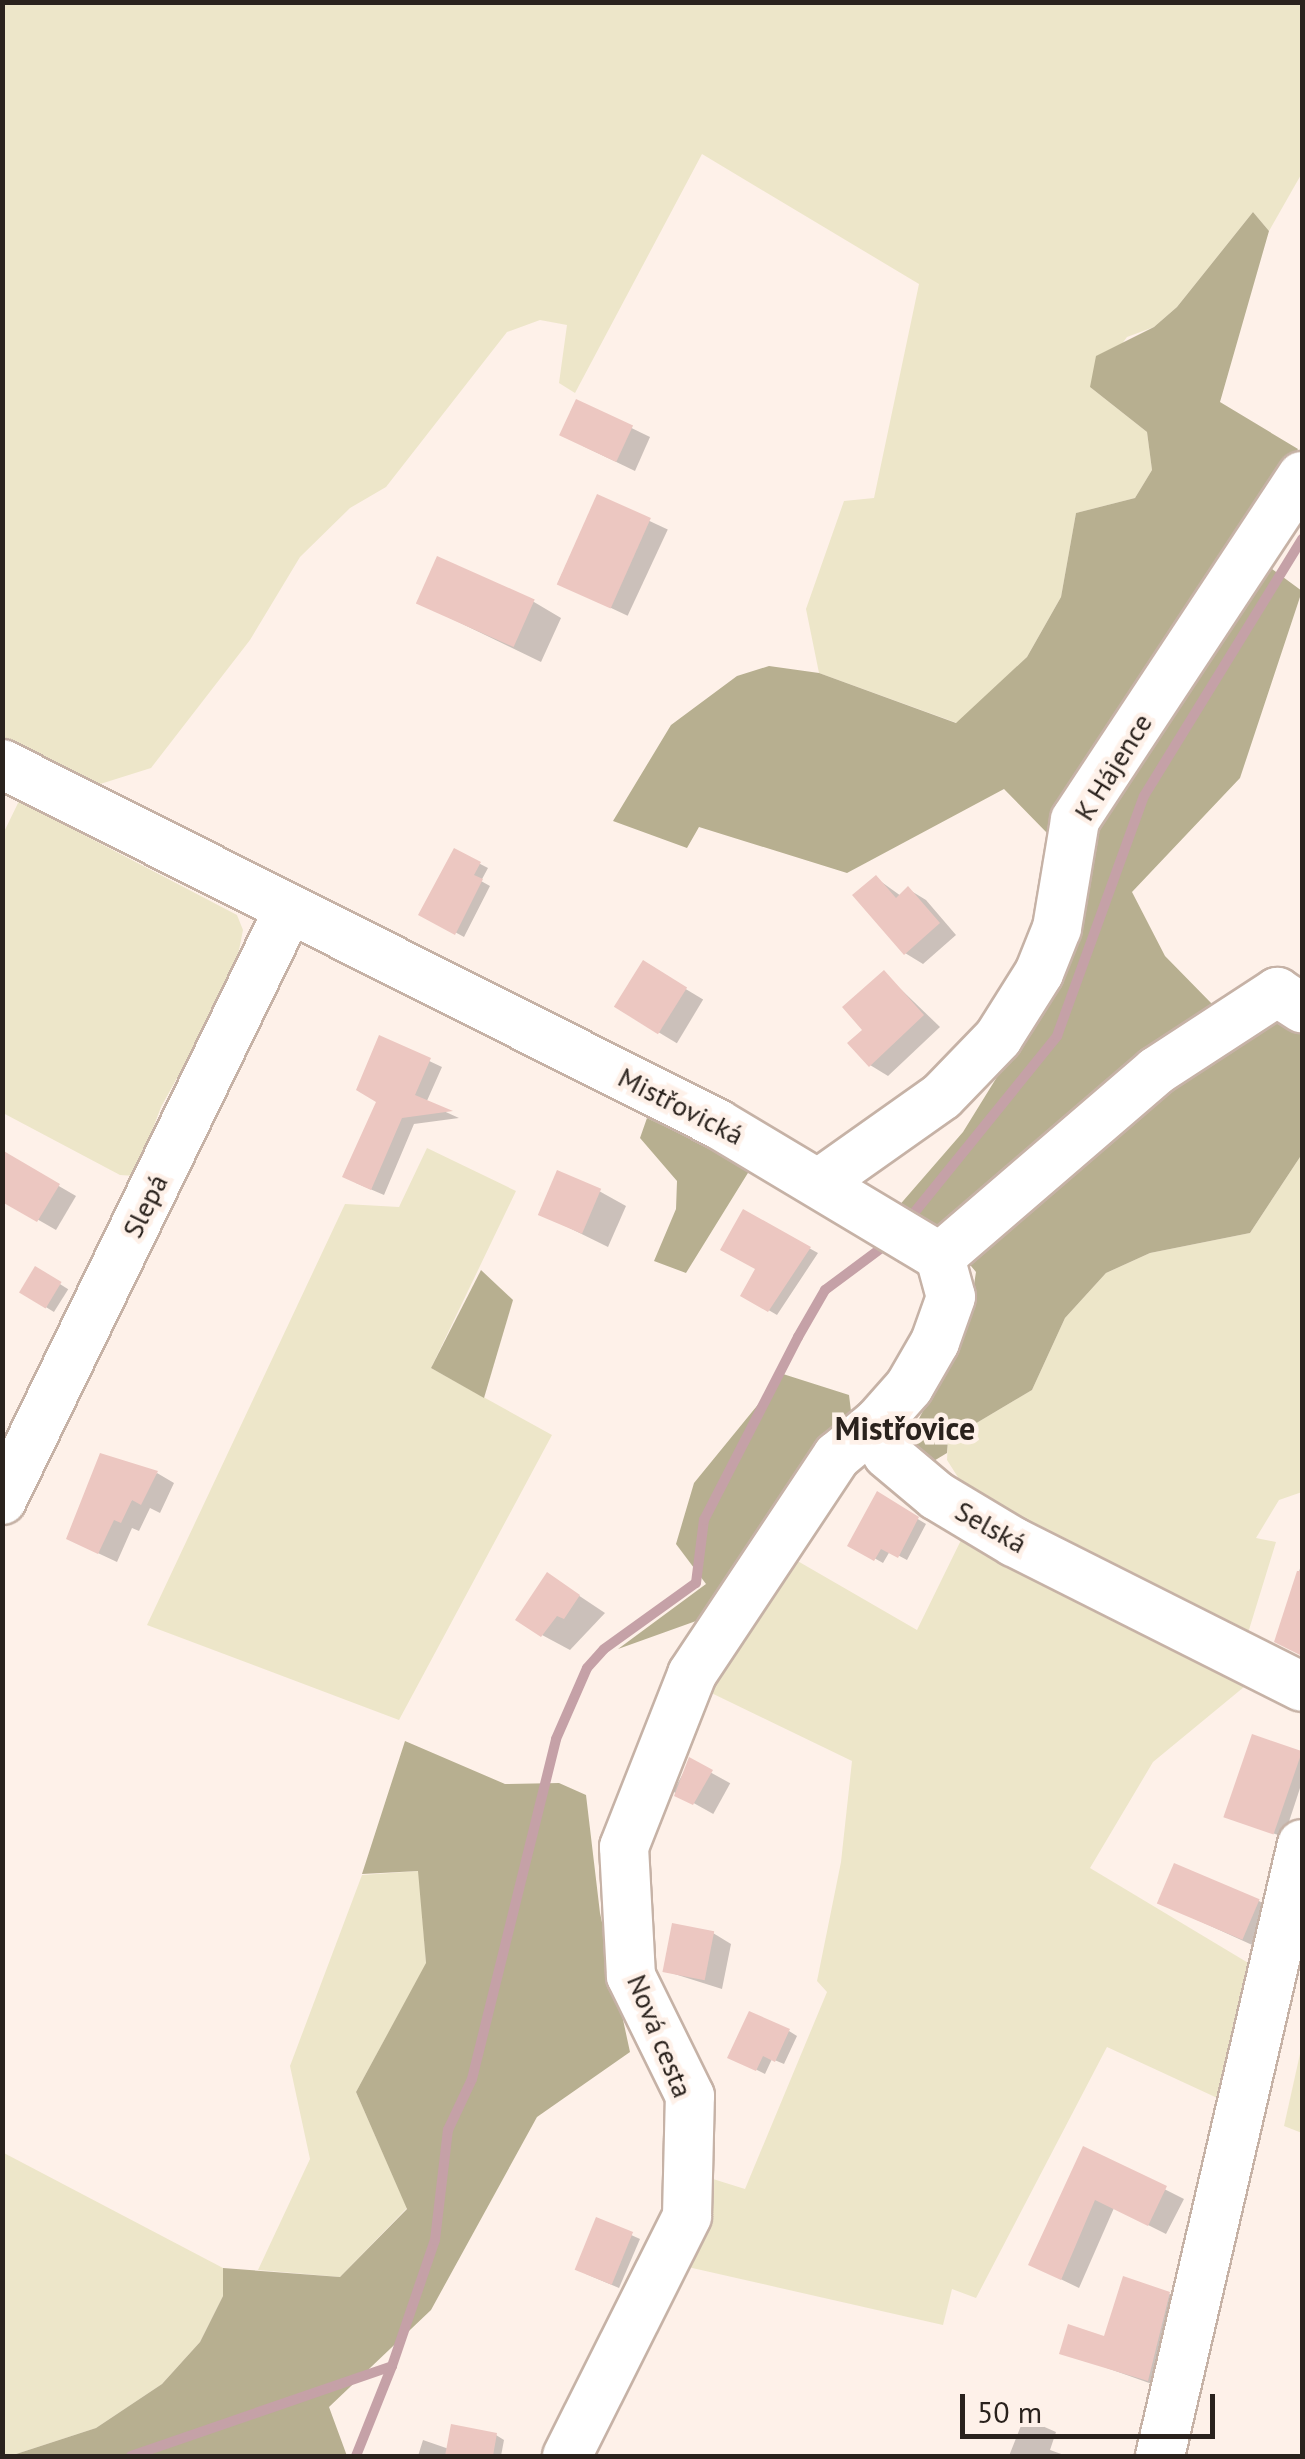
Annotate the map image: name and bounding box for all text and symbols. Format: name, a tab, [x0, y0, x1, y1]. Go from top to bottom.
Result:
street label: K Hájence	[1067, 707, 1159, 827]
street label: Mistřovická	[613, 1060, 749, 1152]
street label: Slepá	[115, 1169, 175, 1243]
district label: Mistřovice	[835, 1409, 975, 1447]
street label: Selská	[949, 1494, 1033, 1560]
street label: Nová cesta	[620, 1970, 700, 2102]
scale bar	[965, 2374, 1220, 2436]
text: 50 m	[977, 2392, 1042, 2431]

